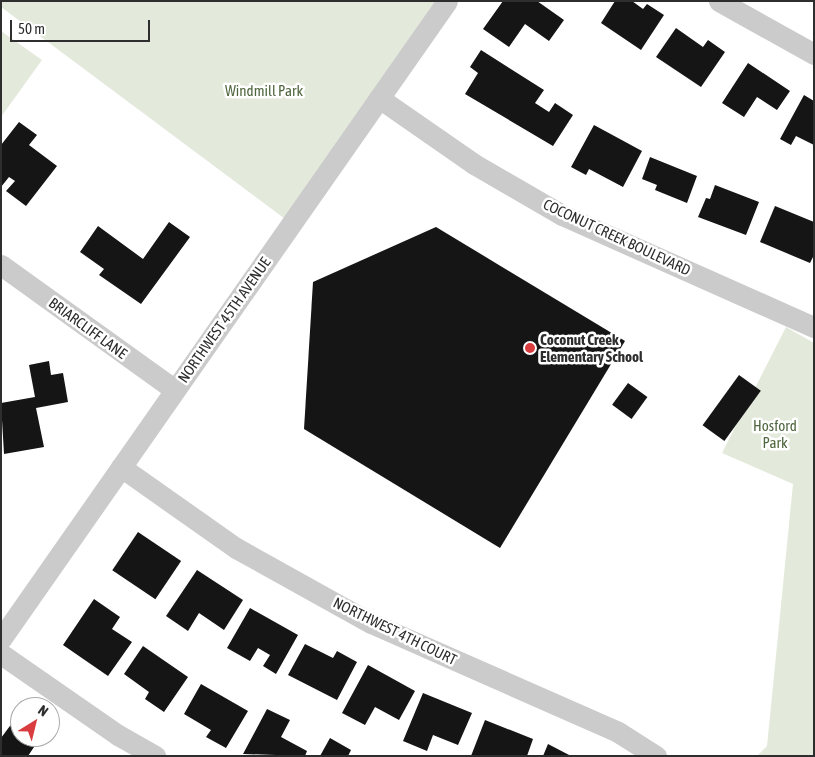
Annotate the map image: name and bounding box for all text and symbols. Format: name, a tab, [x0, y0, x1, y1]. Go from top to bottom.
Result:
scale bar	[12, 10, 152, 42]
text: 50 m	[18, 20, 45, 37]
park label: Windmill Park	[225, 82, 303, 100]
street label: COCONUT CREEK BOULEVARD	[541, 195, 693, 279]
street label: NORTHWEST 45TH AVENUE	[174, 254, 274, 386]
street label: BRIARCLIFF LANE	[45, 294, 131, 362]
place label: Coconut Creek Elementary School	[540, 330, 643, 365]
marker: Coconut Creek Elementary School	[524, 342, 536, 354]
park label: Hosford Park	[753, 416, 797, 451]
street label: NORTHWEST 4TH COURT	[330, 593, 460, 669]
north arrow	[10, 697, 60, 747]
text: N	[35, 702, 51, 720]

